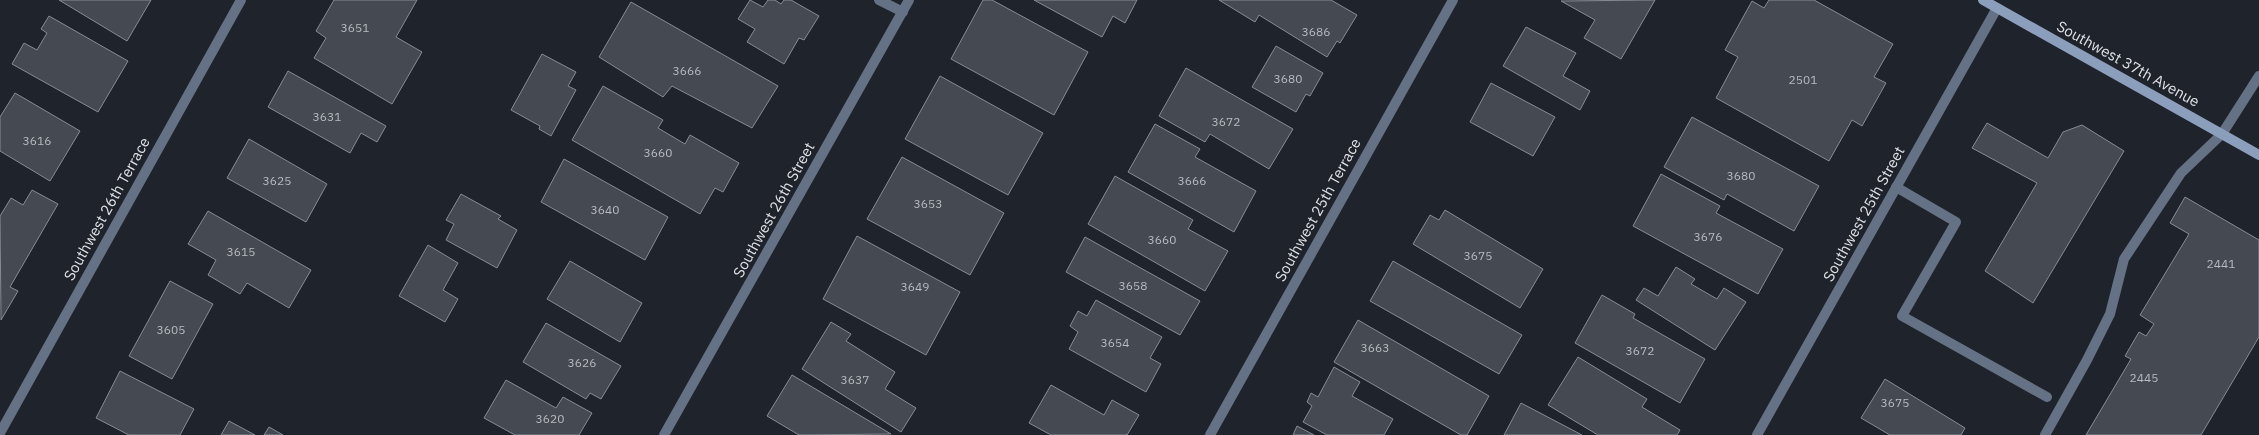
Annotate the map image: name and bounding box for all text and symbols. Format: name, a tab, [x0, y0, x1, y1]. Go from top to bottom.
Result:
street label: Southwest 37th Avenue	[2053, 16, 2203, 111]
house number: 3651	[341, 20, 369, 35]
house number: 3686	[1302, 24, 1330, 39]
house number: 3666	[673, 63, 701, 78]
house number: 3680	[1274, 71, 1302, 86]
house number: 2501	[1789, 72, 1817, 87]
house number: 3631	[313, 109, 341, 124]
house number: 3672	[1212, 114, 1240, 129]
house number: 3616	[23, 133, 51, 148]
street label: Southwest 26th Terrace	[59, 134, 154, 284]
street label: Southwest 25th Terrace	[1270, 135, 1365, 285]
street label: Southwest 26th Street	[729, 139, 819, 281]
street label: Southwest 25th Street	[1819, 143, 1909, 285]
house number: 3660	[644, 145, 672, 160]
house number: 3680	[1727, 168, 1755, 183]
house number: 3625	[263, 173, 291, 188]
house number: 3666	[1178, 173, 1206, 188]
house number: 3653	[914, 196, 942, 211]
house number: 3640	[591, 202, 619, 217]
house number: 3676	[1694, 229, 1722, 244]
house number: 3660	[1148, 232, 1176, 247]
house number: 3615	[227, 244, 255, 259]
house number: 3675	[1464, 248, 1492, 263]
house number: 2441	[2207, 256, 2235, 271]
house number: 3658	[1119, 278, 1147, 293]
house number: 3649	[901, 279, 929, 294]
house number: 3605	[157, 322, 185, 337]
house number: 3654	[1101, 335, 1129, 350]
house number: 3663	[1361, 340, 1389, 355]
house number: 3672	[1626, 343, 1654, 358]
house number: 3626	[568, 355, 596, 370]
house number: 2445	[2130, 370, 2158, 385]
house number: 3637	[841, 372, 869, 387]
house number: 3675	[1881, 395, 1909, 410]
house number: 3620	[536, 411, 564, 426]

